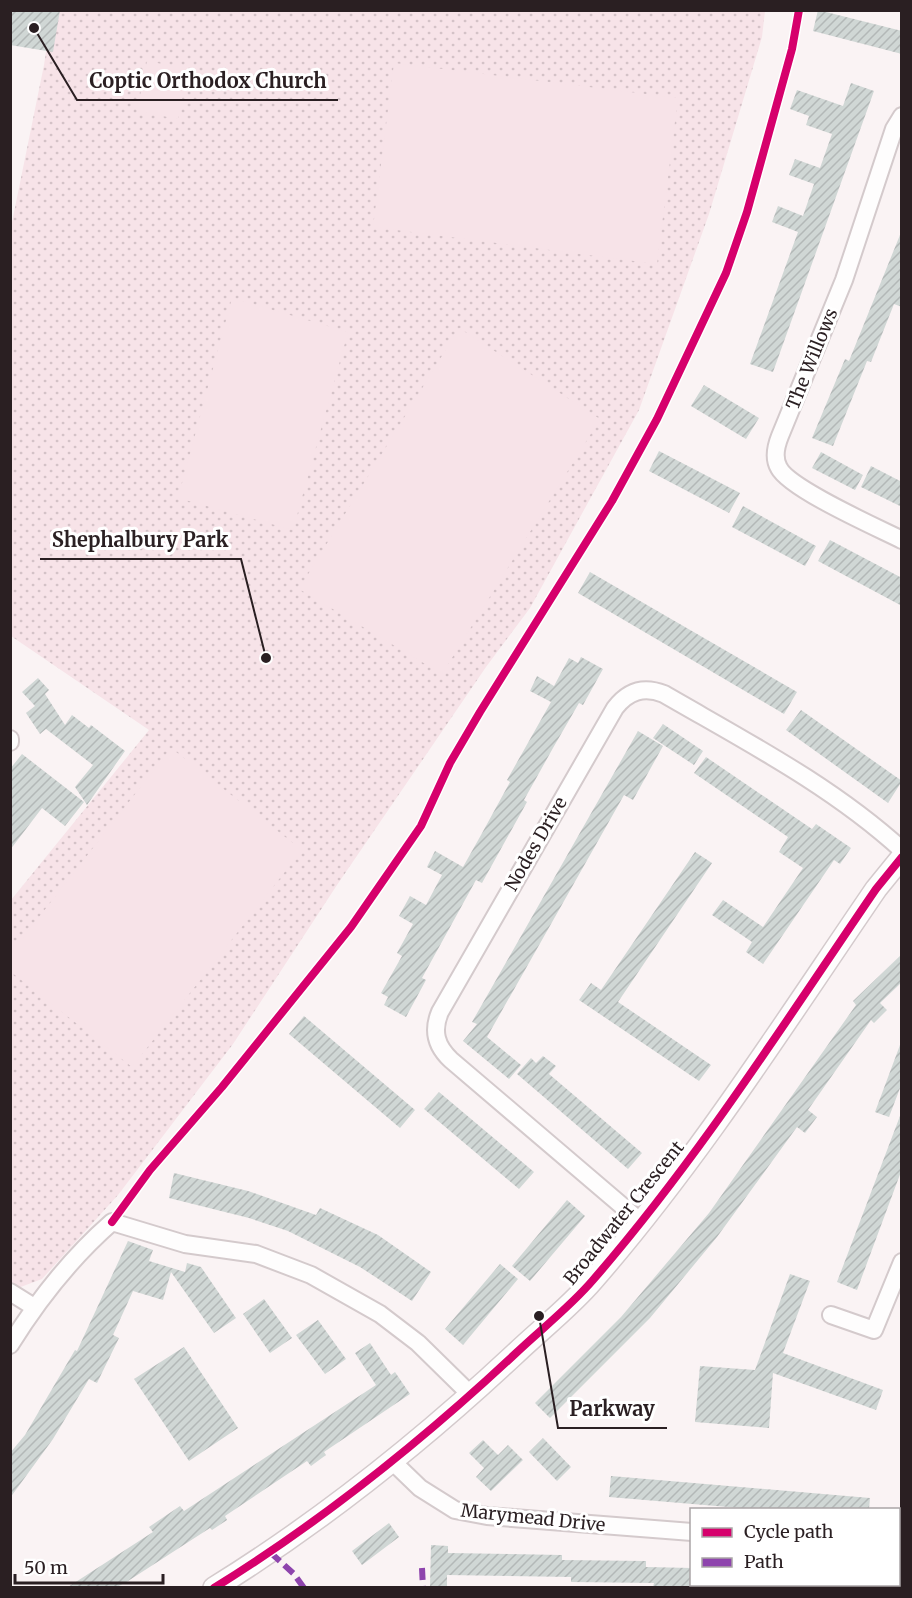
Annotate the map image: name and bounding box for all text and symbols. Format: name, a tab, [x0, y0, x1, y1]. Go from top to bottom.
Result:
callout: Coptic Orthodox Church	[77, 62, 338, 100]
text: Coptic Orthodox Church	[89, 68, 327, 93]
street label: The Willows	[781, 305, 842, 413]
callout: Shephalbury Park	[40, 521, 241, 559]
text: Shephalbury Park	[52, 527, 228, 552]
street label: Nodes Drive	[499, 792, 572, 895]
street label: Broadwater Crescent	[558, 1136, 689, 1289]
callout: Parkway	[558, 1390, 667, 1428]
text: Parkway	[569, 1396, 655, 1421]
street label: Marymead Drive	[460, 1498, 606, 1537]
legend	[690, 1508, 900, 1586]
text: Cycle path	[744, 1520, 834, 1543]
scale bar	[15, 1547, 164, 1585]
text: Path	[744, 1550, 784, 1573]
text: 50 m	[24, 1556, 68, 1579]

